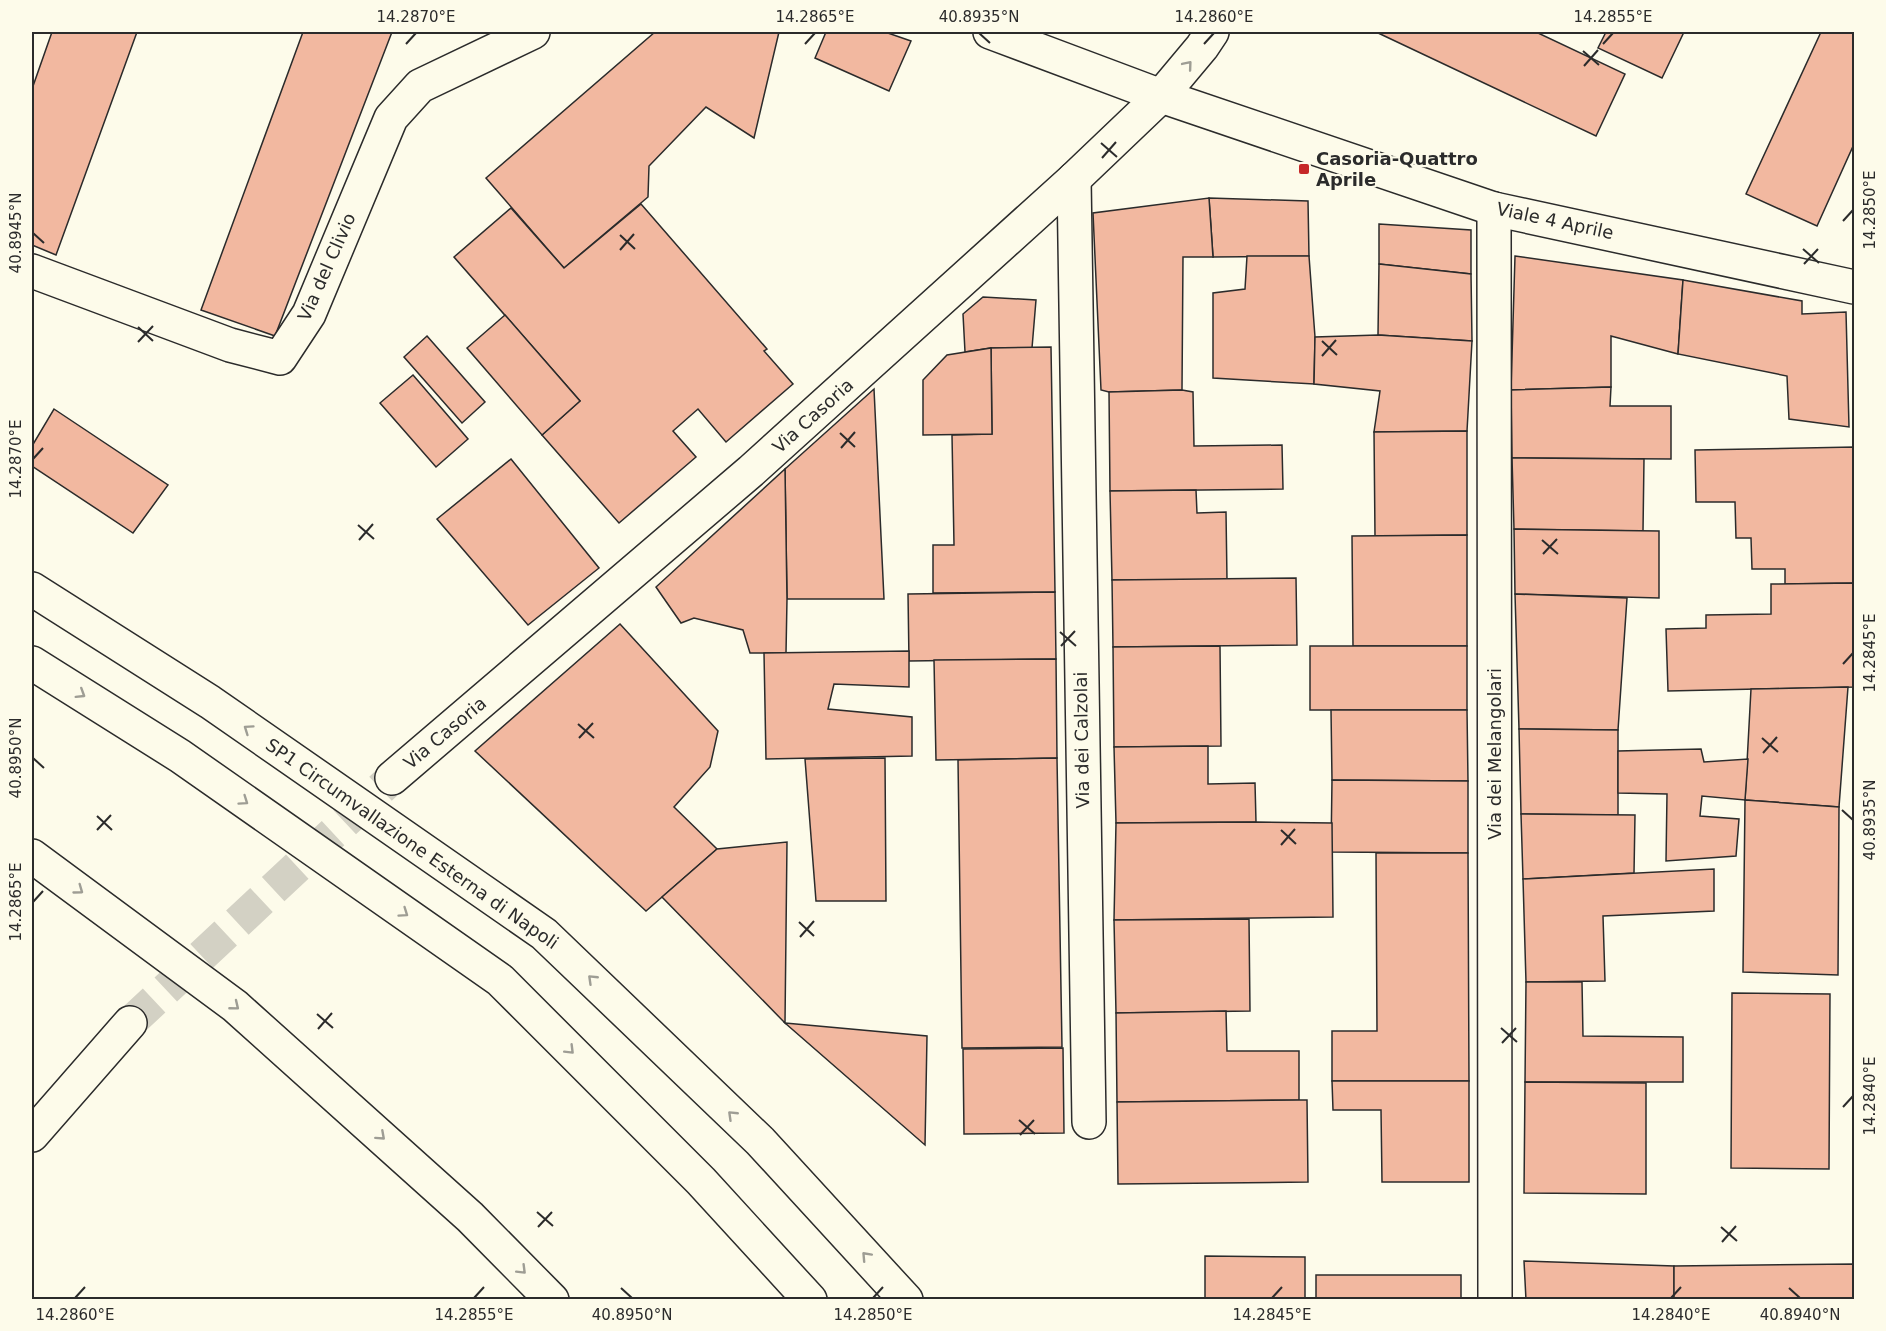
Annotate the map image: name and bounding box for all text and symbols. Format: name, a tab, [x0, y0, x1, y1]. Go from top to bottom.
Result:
text: 14.2870°E	[376, 8, 456, 26]
text: 14.2865°E	[775, 8, 855, 26]
text: 40.8935°N	[939, 8, 1019, 26]
text: 14.2860°E	[1174, 8, 1254, 26]
text: 14.2855°E	[1573, 8, 1653, 26]
one-way arrow	[1180, 61, 1191, 72]
place label: Casoria-Quattro Aprile	[1316, 148, 1478, 190]
marker: Casoria-Quattro Aprile	[1297, 162, 1311, 176]
text: 14.2850°E	[1861, 170, 1879, 250]
text: 40.8945°N	[7, 193, 25, 273]
street label: Viale 4 Aprile	[1495, 198, 1616, 243]
street label: Via del Clivio	[293, 209, 360, 324]
street label: Via Casoria	[768, 374, 857, 457]
text: 14.2870°E	[7, 419, 25, 499]
text: 14.2845°E	[1861, 613, 1879, 693]
street label: Via dei Melangolari	[1484, 668, 1505, 840]
street label: Via dei Calzolai	[1070, 671, 1093, 809]
one-way arrow	[75, 687, 85, 699]
street label: Via Casoria	[399, 692, 490, 773]
text: 40.8950°N	[7, 718, 25, 798]
one-way arrow	[244, 725, 255, 736]
street label: SP1 Circumvallazione Esterna di Napoli	[262, 734, 563, 953]
text: 40.8935°N	[1861, 780, 1879, 860]
one-way arrow	[238, 794, 249, 805]
text: 14.2865°E	[7, 862, 25, 942]
one-way arrow	[72, 883, 83, 894]
one-way arrow	[397, 906, 408, 917]
one-way arrow	[588, 976, 599, 987]
one-way arrow	[228, 999, 239, 1010]
one-way arrow	[562, 1042, 573, 1053]
text: 14.2840°E	[1861, 1056, 1879, 1136]
one-way arrow	[729, 1111, 740, 1122]
one-way arrow	[374, 1129, 384, 1140]
one-way arrow	[862, 1253, 873, 1263]
one-way arrow	[516, 1263, 526, 1274]
text: 14.2860°E	[35, 1306, 115, 1324]
text: 14.2855°E	[434, 1306, 514, 1324]
text: 40.8950°N	[592, 1306, 672, 1324]
text: 14.2850°E	[833, 1306, 913, 1324]
text: 14.2845°E	[1232, 1306, 1312, 1324]
text: 14.2840°E	[1631, 1306, 1711, 1324]
text: 40.8940°N	[1760, 1306, 1840, 1324]

